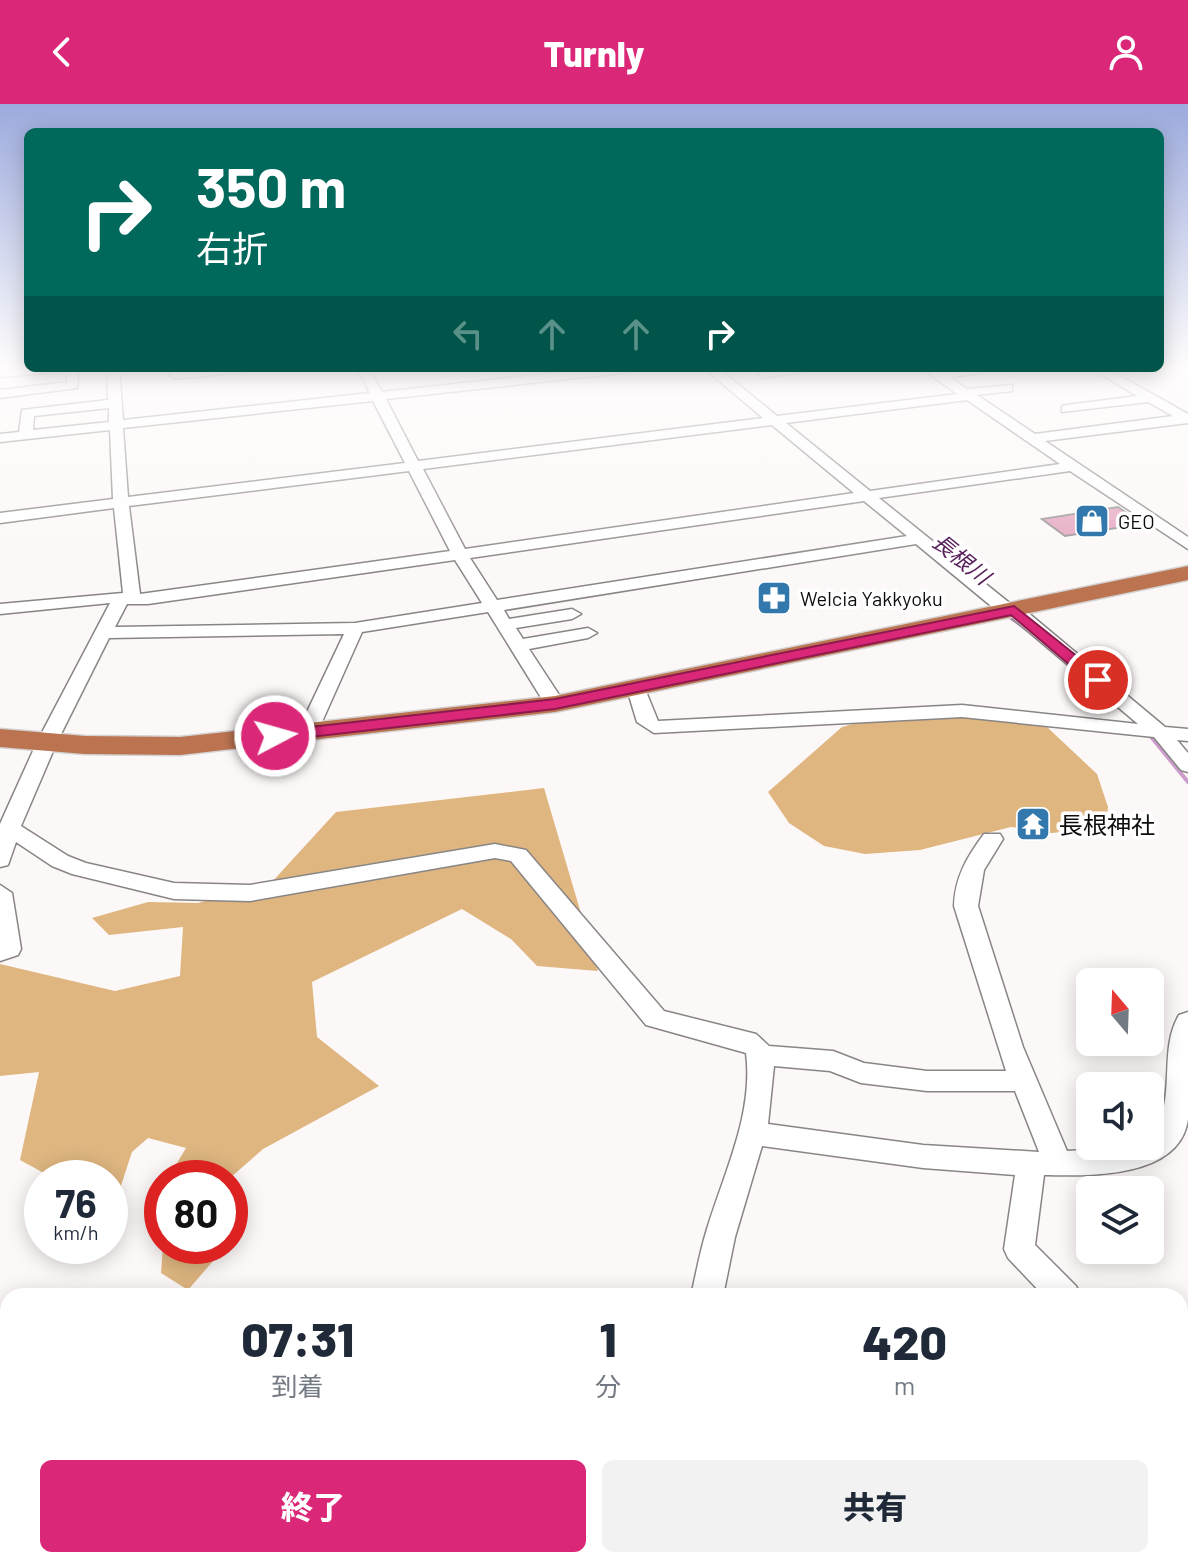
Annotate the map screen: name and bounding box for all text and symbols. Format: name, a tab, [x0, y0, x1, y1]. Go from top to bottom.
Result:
icon: back	[40, 30, 84, 74]
icon: person	[1104, 30, 1148, 74]
text: Turnly	[544, 31, 644, 74]
text: 350 m	[196, 152, 346, 219]
icon: right	[64, 160, 168, 264]
text: 右折	[196, 226, 268, 269]
icon: left	[446, 312, 490, 356]
icon: ahead	[530, 312, 574, 356]
icon: ahead	[614, 312, 658, 356]
icon: right	[698, 312, 742, 356]
shop icon: GEO	[1073, 502, 1111, 540]
place label: GEO	[1118, 509, 1155, 533]
water label: 長根川	[928, 527, 997, 590]
pharmacy icon: Welcia Yakkyoku	[755, 579, 793, 617]
place label: Welcia Yakkyoku	[800, 586, 943, 610]
pin	[1064, 646, 1132, 714]
icon: arrive	[1076, 658, 1120, 702]
position arrow	[233, 694, 317, 778]
temple icon: 長根神社	[1014, 805, 1052, 843]
place label: 長根神社	[1059, 810, 1155, 839]
north arrow	[1076, 968, 1164, 1056]
map controls	[1076, 968, 1164, 1264]
button: sound	[1076, 1072, 1164, 1160]
speed limit sign: 80	[144, 1160, 248, 1264]
button: layers	[1076, 1176, 1164, 1264]
text: 76	[55, 1178, 97, 1226]
text: km/h	[53, 1220, 99, 1244]
text: 07:31	[241, 1309, 354, 1367]
text: 1	[600, 1309, 617, 1367]
text: 420	[862, 1312, 947, 1370]
text: m	[894, 1369, 915, 1400]
text: 到着	[272, 1370, 324, 1401]
text: 分	[595, 1370, 621, 1401]
button: 終了	[40, 1460, 586, 1552]
button: 共有	[602, 1460, 1148, 1552]

